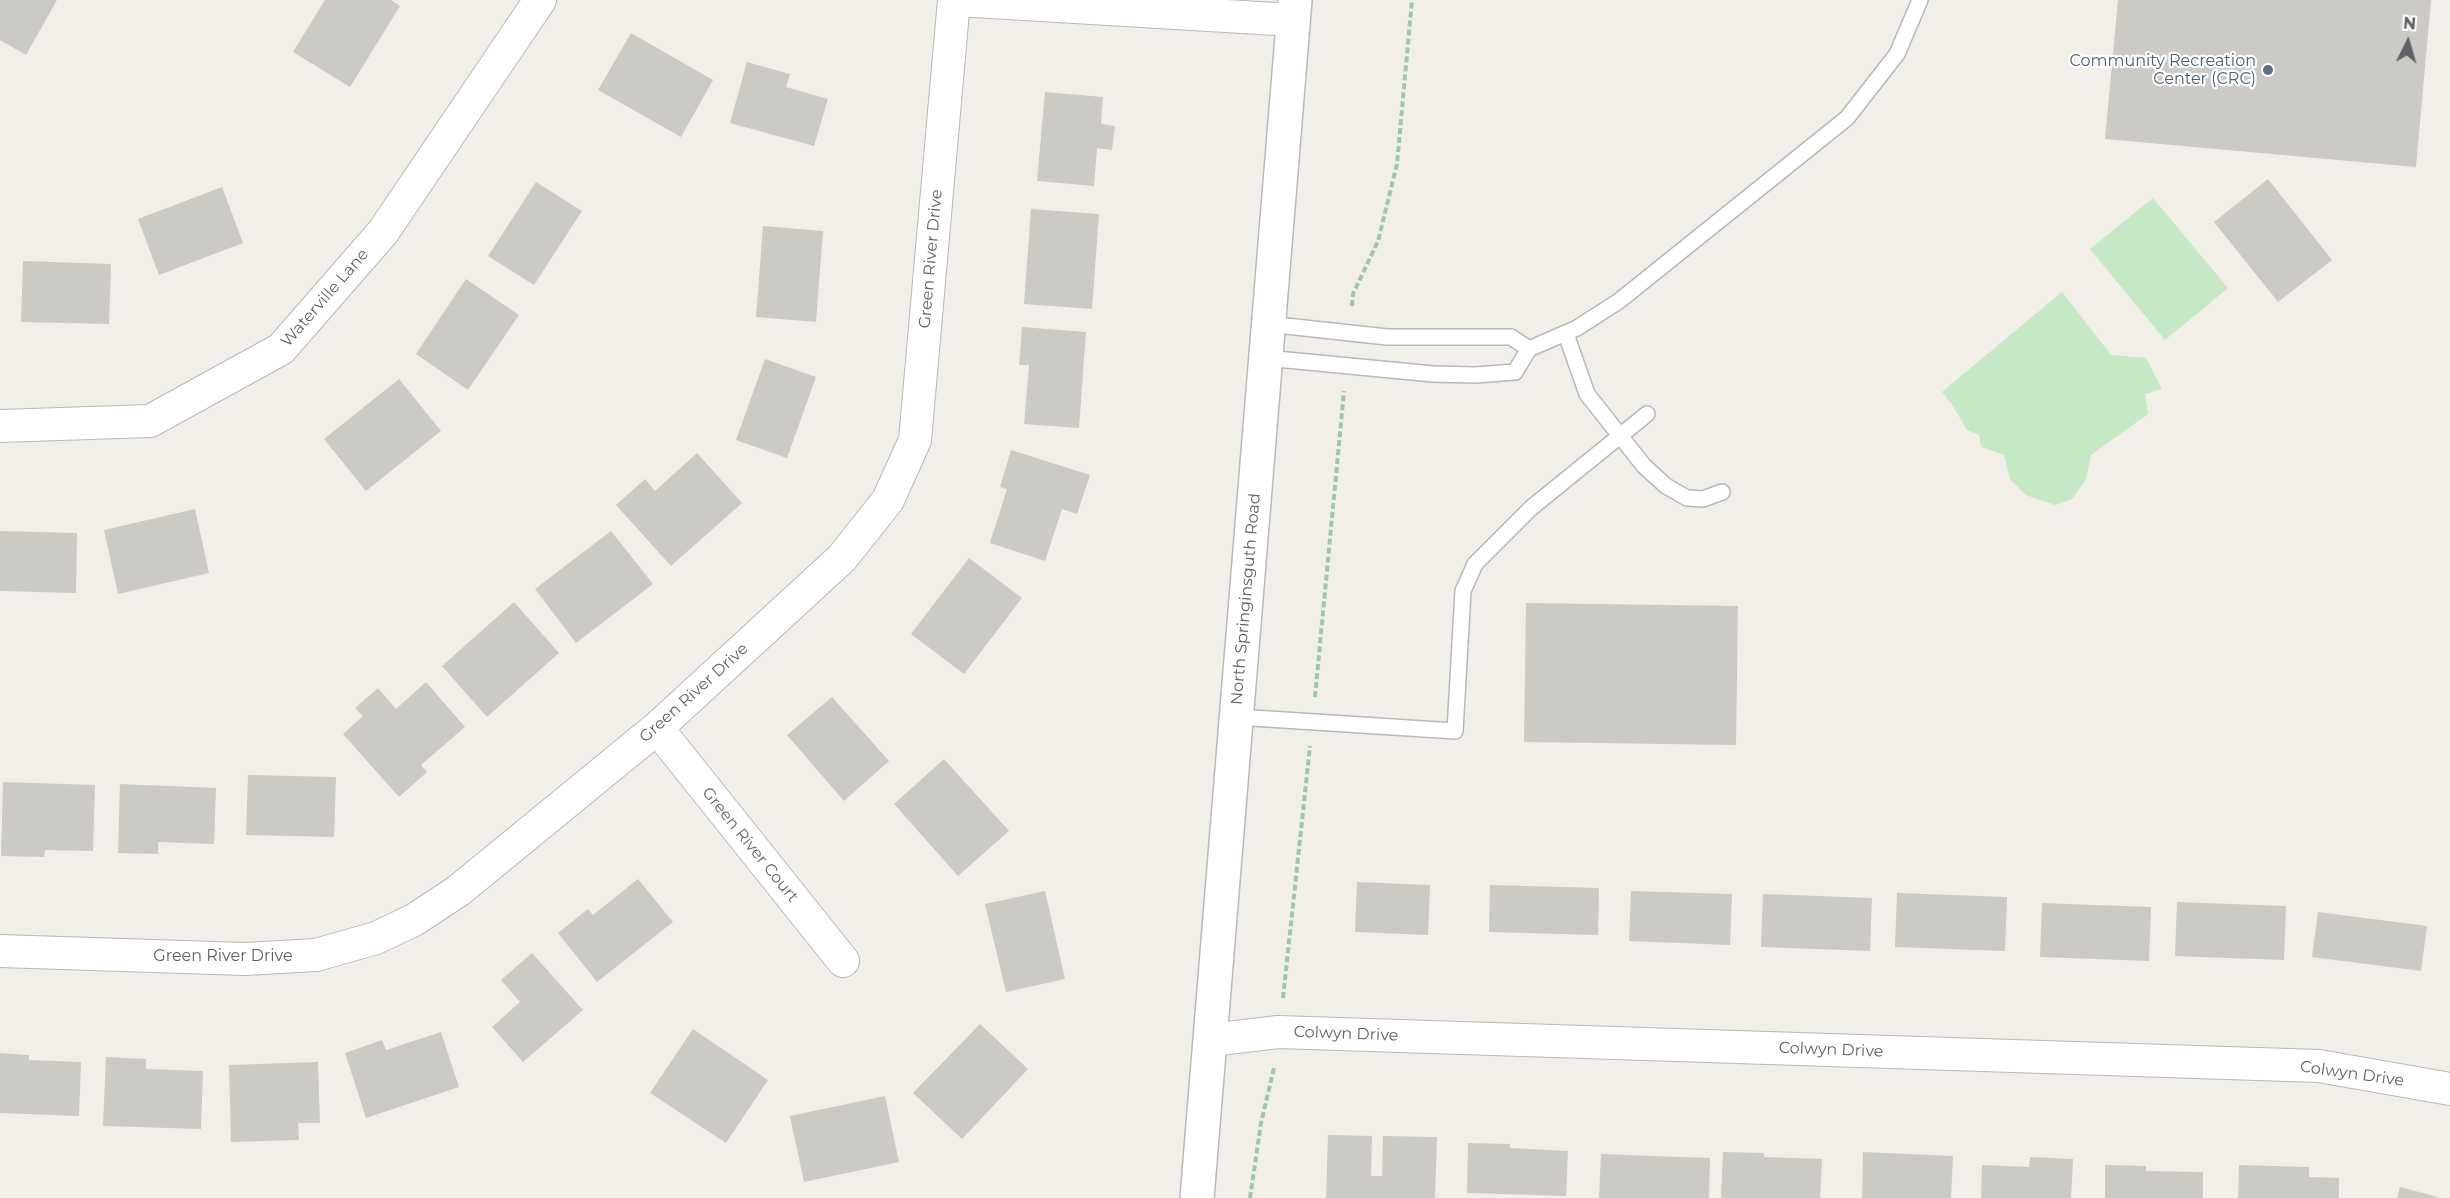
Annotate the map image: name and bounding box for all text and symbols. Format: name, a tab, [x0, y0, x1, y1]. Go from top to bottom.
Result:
north arrow	[2378, 12, 2438, 72]
text: N	[2402, 14, 2417, 34]
place label: Community Recreation Center (CRC)	[2070, 51, 2256, 89]
marker: Community Recreation Center (CRC)	[2261, 63, 2275, 77]
street label: Green River Drive	[915, 189, 947, 329]
street label: Waterville Lane	[277, 245, 373, 351]
street label: North Springinsguth Road	[1227, 492, 1265, 706]
street label: Green River Drive	[636, 639, 752, 747]
street label: Green River Court	[698, 784, 802, 906]
street label: Green River Drive	[153, 946, 293, 966]
street label: Colwyn Drive	[1293, 1023, 1399, 1045]
street label: Colwyn Drive	[1778, 1039, 1884, 1061]
street label: Colwyn Drive	[2299, 1057, 2405, 1091]

